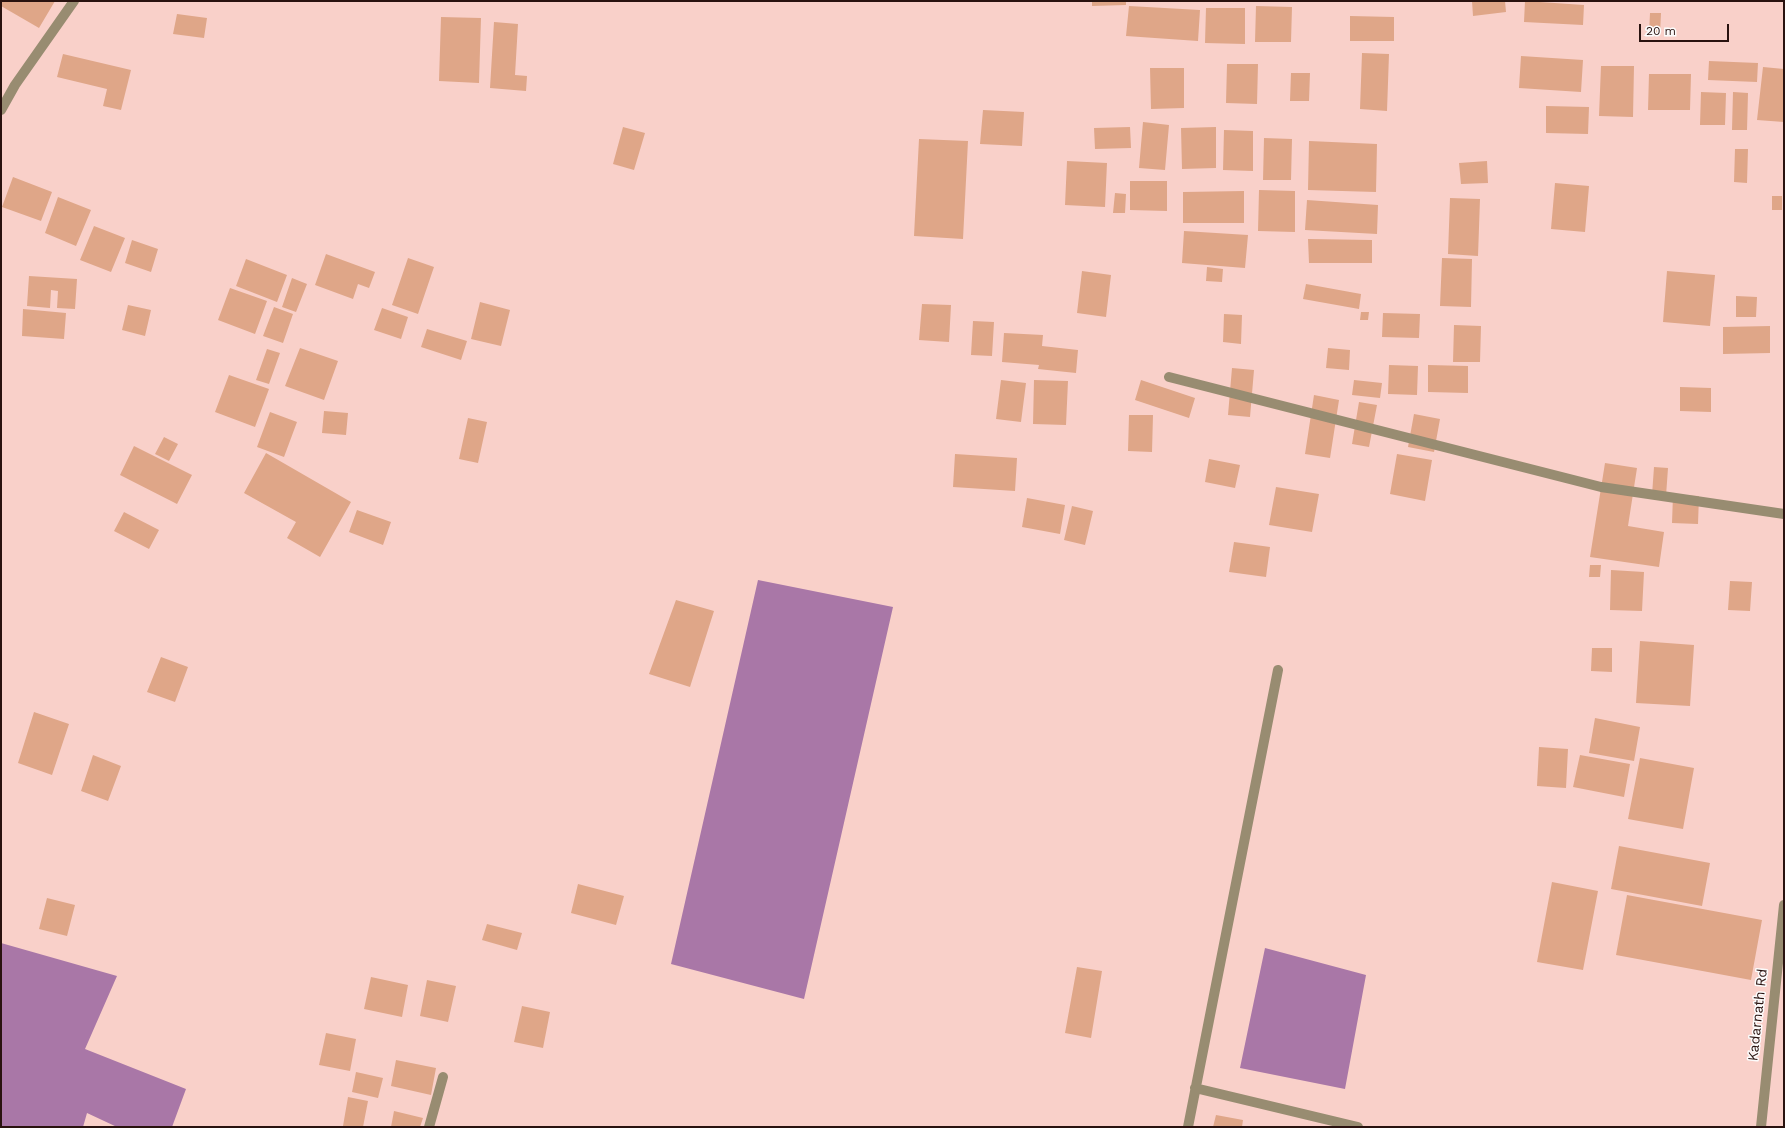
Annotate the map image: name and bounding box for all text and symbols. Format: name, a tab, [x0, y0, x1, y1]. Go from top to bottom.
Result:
scale bar	[1641, 16, 1731, 42]
text: 20 m	[1646, 24, 1676, 38]
street label: Kadarnath Rd	[1745, 968, 1771, 1062]

